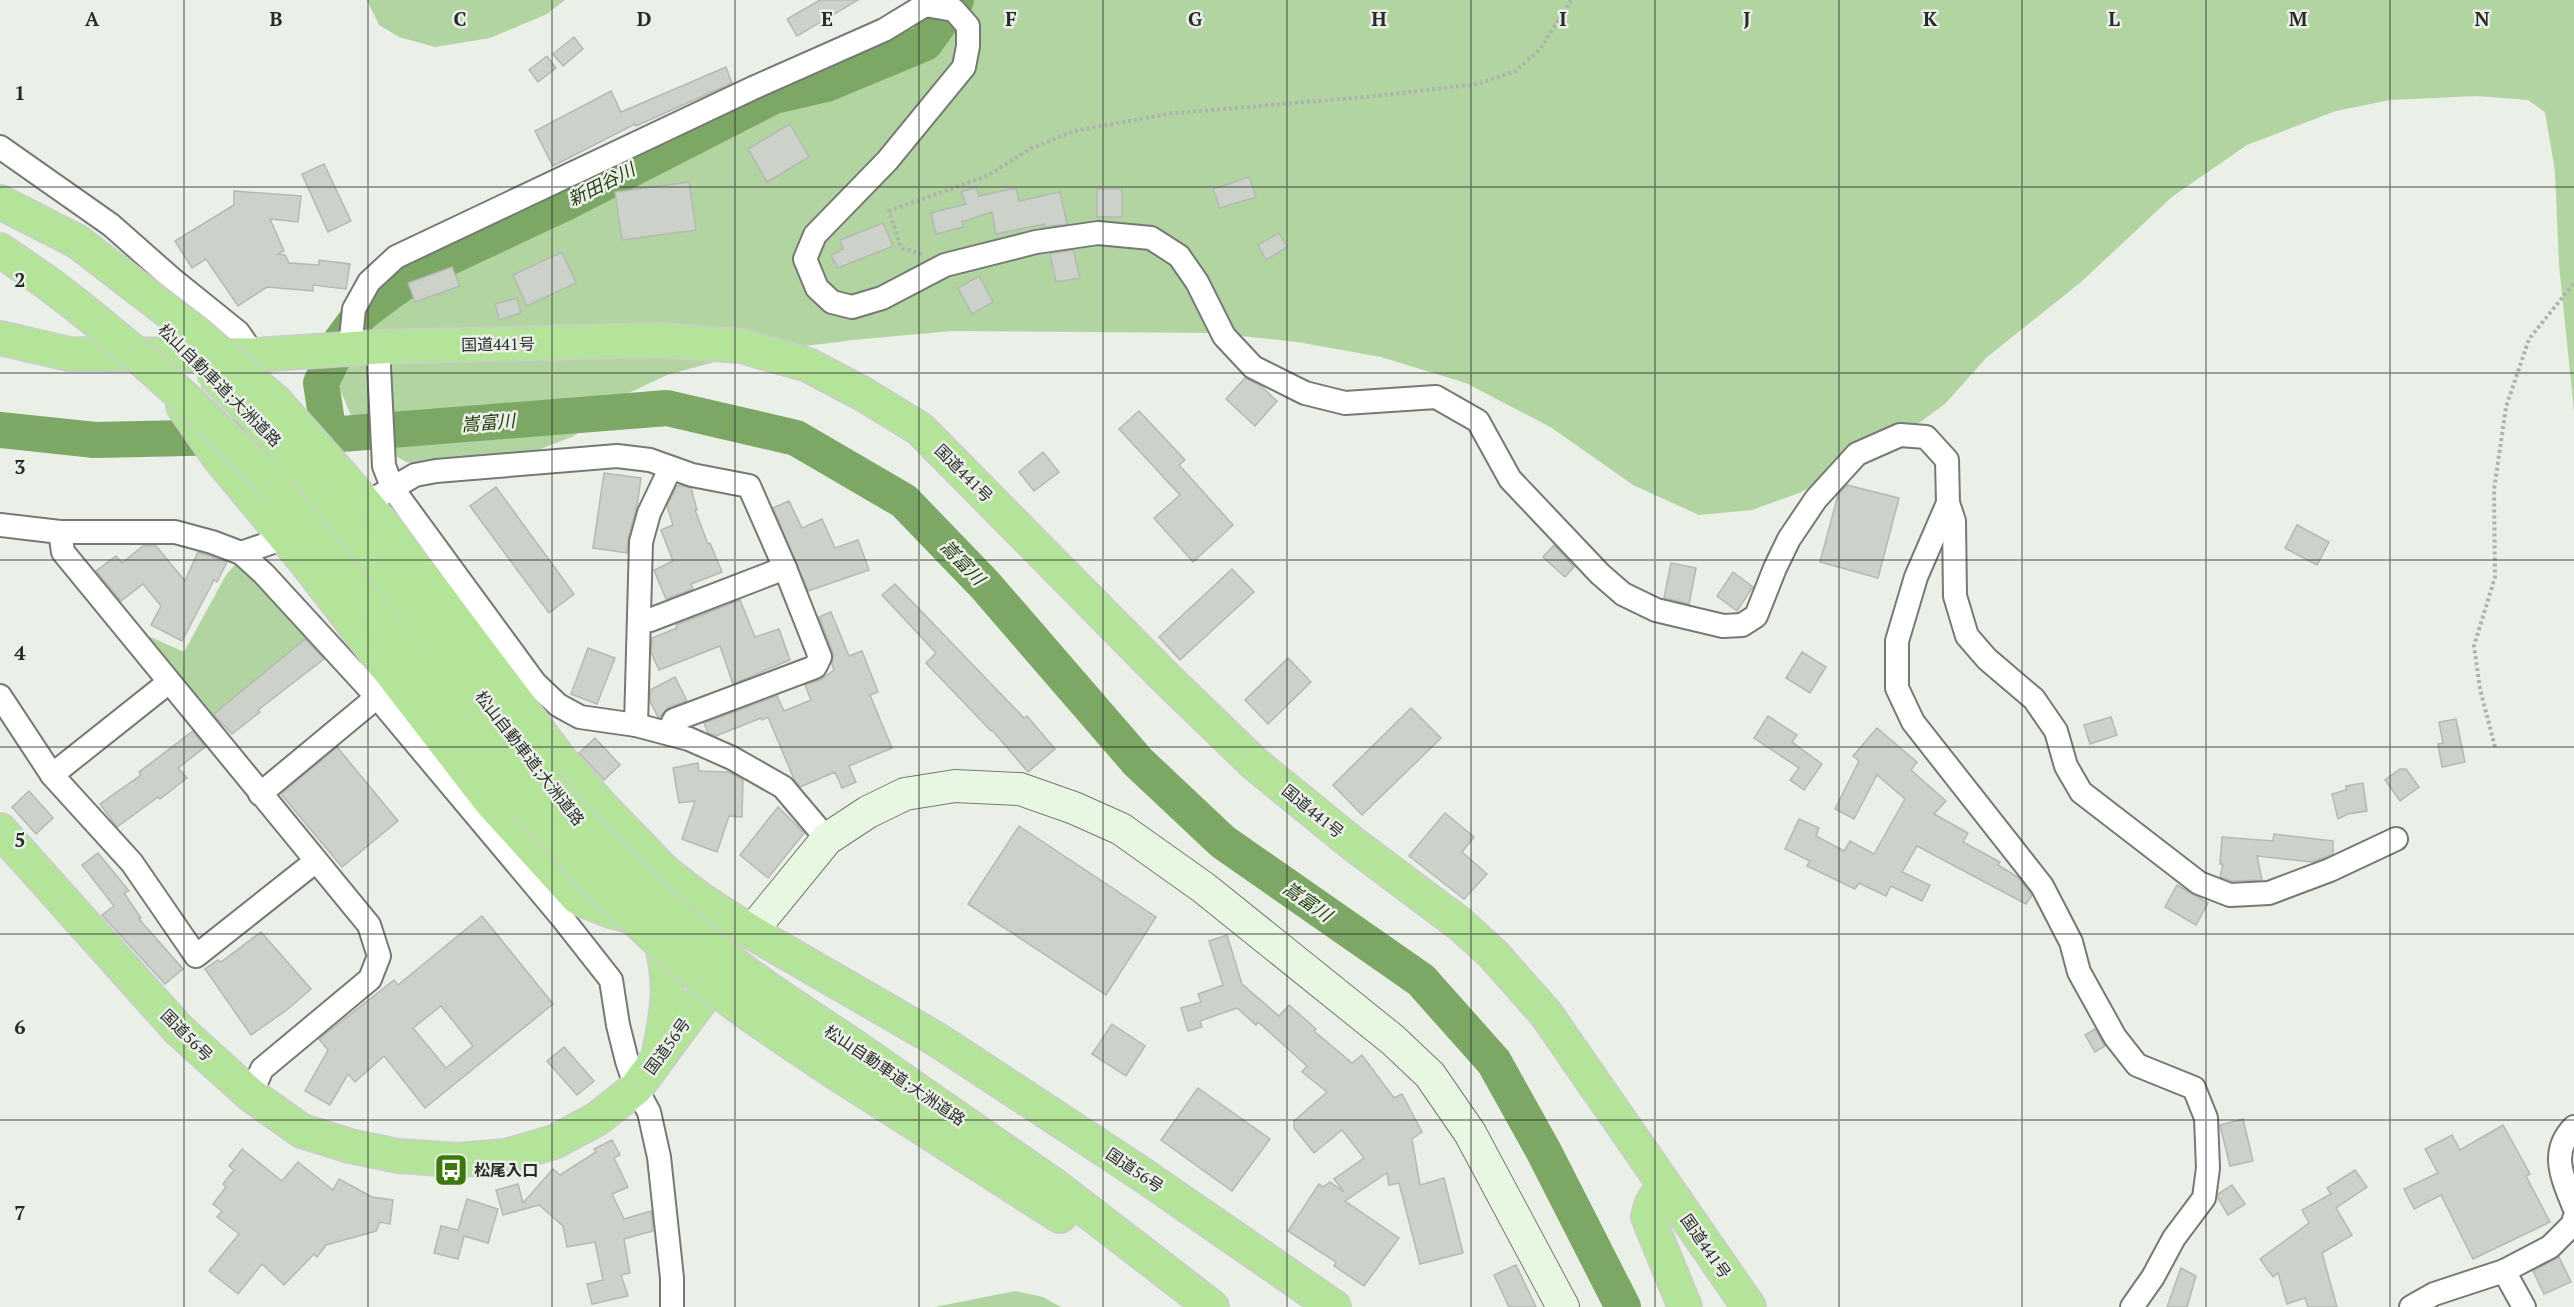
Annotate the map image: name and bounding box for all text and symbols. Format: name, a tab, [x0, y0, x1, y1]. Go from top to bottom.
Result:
text: A	[85, 5, 100, 32]
text: B	[270, 5, 283, 32]
text: C	[453, 5, 467, 32]
text: D	[637, 5, 651, 32]
text: E	[821, 5, 833, 32]
text: F	[1005, 5, 1017, 32]
text: G	[1188, 5, 1202, 32]
text: H	[1371, 5, 1387, 32]
text: I	[1559, 5, 1567, 32]
text: J	[1743, 5, 1751, 32]
text: K	[1923, 5, 1938, 32]
text: L	[2108, 5, 2120, 32]
text: M	[2289, 5, 2308, 32]
text: N	[2474, 5, 2490, 32]
text: 1	[14, 79, 26, 106]
water label: 新田谷川	[563, 156, 640, 211]
text: 2	[14, 266, 26, 293]
street label: 松山自動車道;大洲道路	[154, 319, 286, 451]
street label: 国道441号	[461, 332, 535, 356]
water label: 嵩富川	[460, 408, 518, 436]
street label: 国道441号	[930, 439, 998, 507]
text: 3	[14, 453, 26, 480]
water label: 嵩富川	[936, 534, 992, 591]
text: 4	[14, 639, 26, 666]
street label: 松山自動車道;大洲道路	[470, 686, 590, 830]
street label: 国道441号	[1277, 779, 1349, 843]
text: 5	[14, 826, 26, 853]
water label: 嵩富川	[1279, 876, 1339, 927]
street label: 国道56号	[156, 1004, 218, 1066]
text: 6	[14, 1013, 26, 1040]
street label: 国道56号	[639, 1013, 695, 1079]
street label: 松山自動車道;大洲道路	[820, 1020, 970, 1130]
street label: 国道56号	[1102, 1143, 1168, 1197]
bus stop icon: 松尾入口	[433, 1152, 469, 1188]
place label: 松尾入口	[474, 1159, 538, 1181]
text: 7	[14, 1199, 26, 1226]
street label: 国道441号	[1676, 1210, 1736, 1282]

